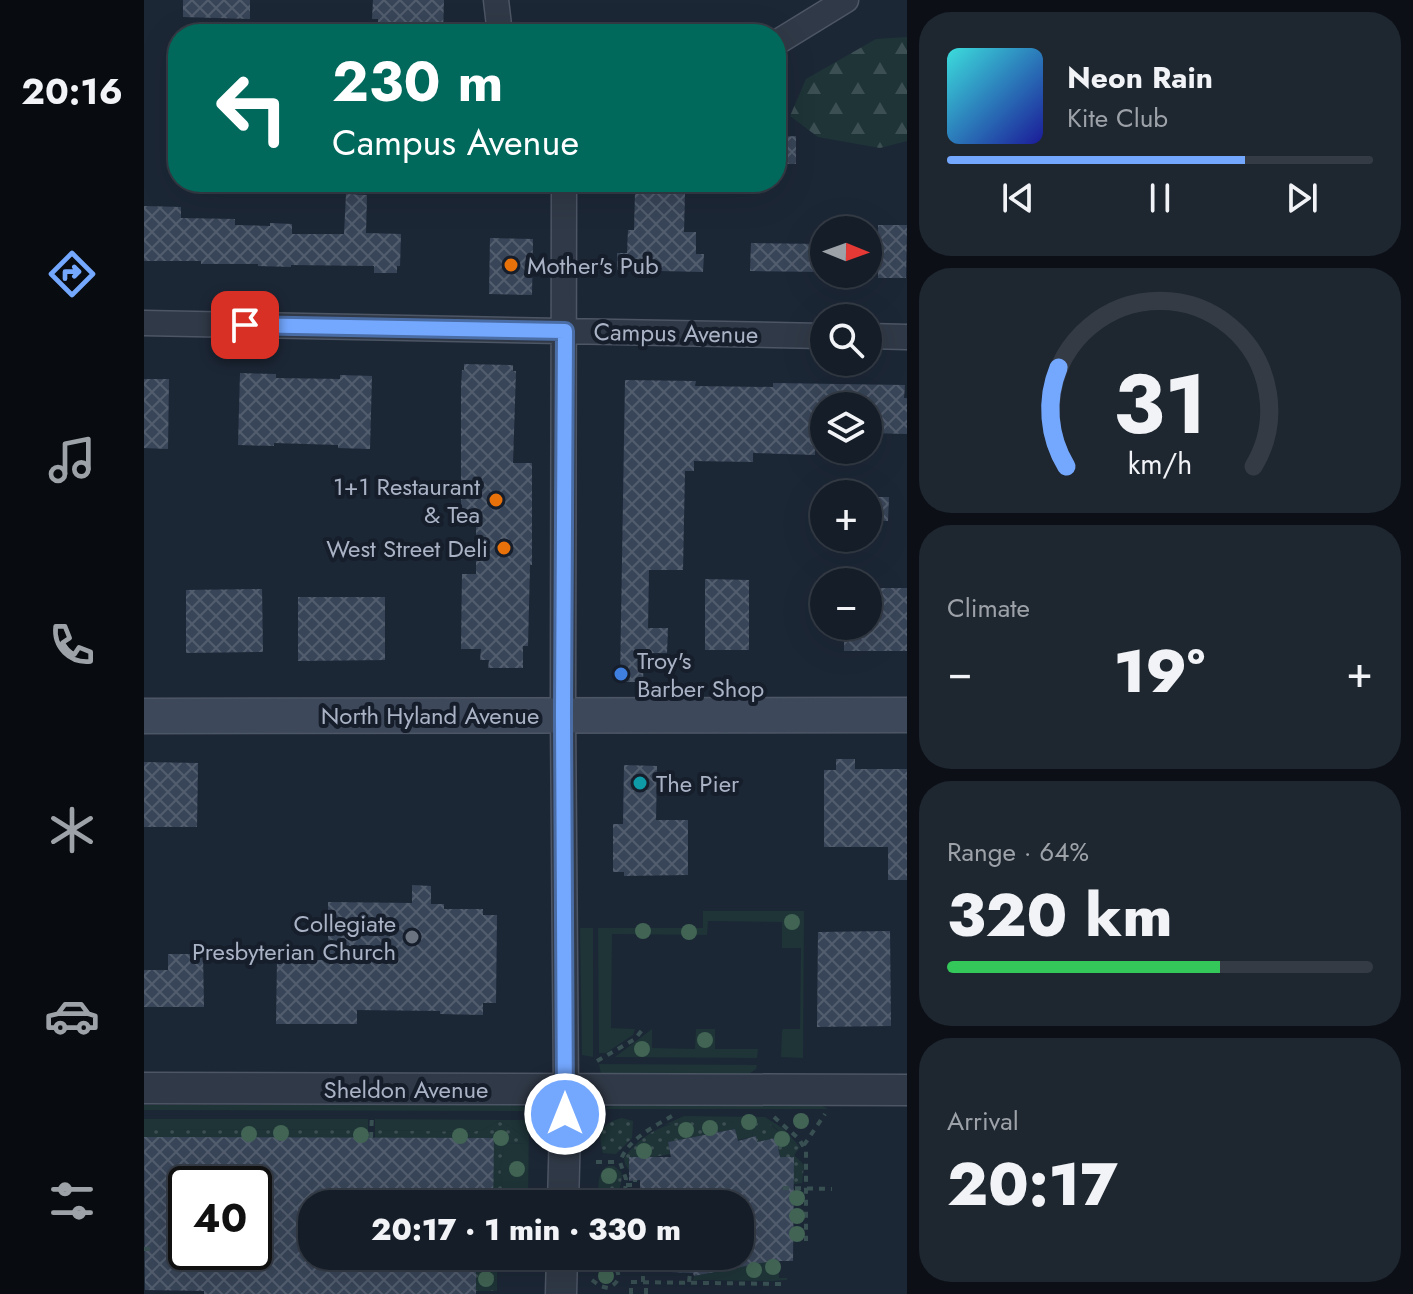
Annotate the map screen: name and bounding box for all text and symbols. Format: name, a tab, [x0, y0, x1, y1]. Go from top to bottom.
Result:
text: 230 m	[332, 41, 503, 122]
icon: left	[200, 56, 304, 160]
text: Neon Rain	[1067, 56, 1213, 99]
text: 20:16	[21, 65, 123, 117]
text: Kite Club	[1067, 99, 1168, 137]
text: Campus Avenue	[332, 116, 579, 168]
icon: previous	[996, 176, 1040, 220]
icon: pause	[1138, 176, 1182, 220]
icon: next	[1280, 176, 1324, 220]
north arrow	[810, 216, 882, 288]
map controls	[810, 216, 882, 640]
icon: directions	[44, 246, 100, 302]
place label: Mother's Pub	[527, 248, 659, 283]
marker: Mother's Pub	[502, 256, 520, 274]
pin	[211, 291, 279, 359]
icon: arrive	[223, 303, 267, 347]
button: search	[810, 304, 882, 376]
street label: Campus Avenue	[593, 314, 759, 352]
text: 31	[1113, 343, 1207, 463]
button: layers	[810, 392, 882, 464]
icon: music	[44, 432, 100, 488]
text: km/h	[1128, 443, 1192, 485]
place label: 1+1 Restaurant & Tea	[333, 469, 480, 532]
button: +	[810, 480, 882, 552]
marker: 1+1 Restaurant & Tea	[487, 491, 505, 509]
place label: West Street Deli	[326, 531, 488, 566]
marker: West Street Deli	[495, 539, 513, 557]
button: −	[810, 568, 882, 640]
text: Climate	[947, 589, 1030, 627]
icon: phone	[44, 617, 100, 673]
text: 19°	[1114, 628, 1205, 715]
text: −	[947, 640, 973, 704]
text: +	[1346, 640, 1373, 704]
place label: Troy's Barber Shop	[637, 643, 764, 706]
marker: Troy's Barber Shop	[612, 665, 630, 683]
street label: North Hyland Avenue	[321, 698, 539, 733]
place label: The Pier	[656, 766, 740, 801]
marker: The Pier	[631, 774, 649, 792]
icon: climate	[44, 802, 100, 858]
text: Range · 64%	[947, 833, 1089, 871]
text: 320 km	[947, 872, 1172, 959]
place label: Collegiate Presbyterian Church	[192, 906, 396, 969]
marker: Collegiate Presbyterian Church	[403, 928, 421, 946]
icon: car	[44, 988, 100, 1044]
street label: Sheldon Avenue	[324, 1072, 488, 1107]
position arrow	[523, 1072, 607, 1156]
text: Arrival	[947, 1102, 1019, 1140]
text: 20:17	[947, 1141, 1118, 1228]
speed limit sign: 40	[168, 1166, 272, 1270]
icon: filters	[44, 1173, 100, 1229]
text: 20:17 · 1 min · 330 m	[371, 1208, 681, 1251]

